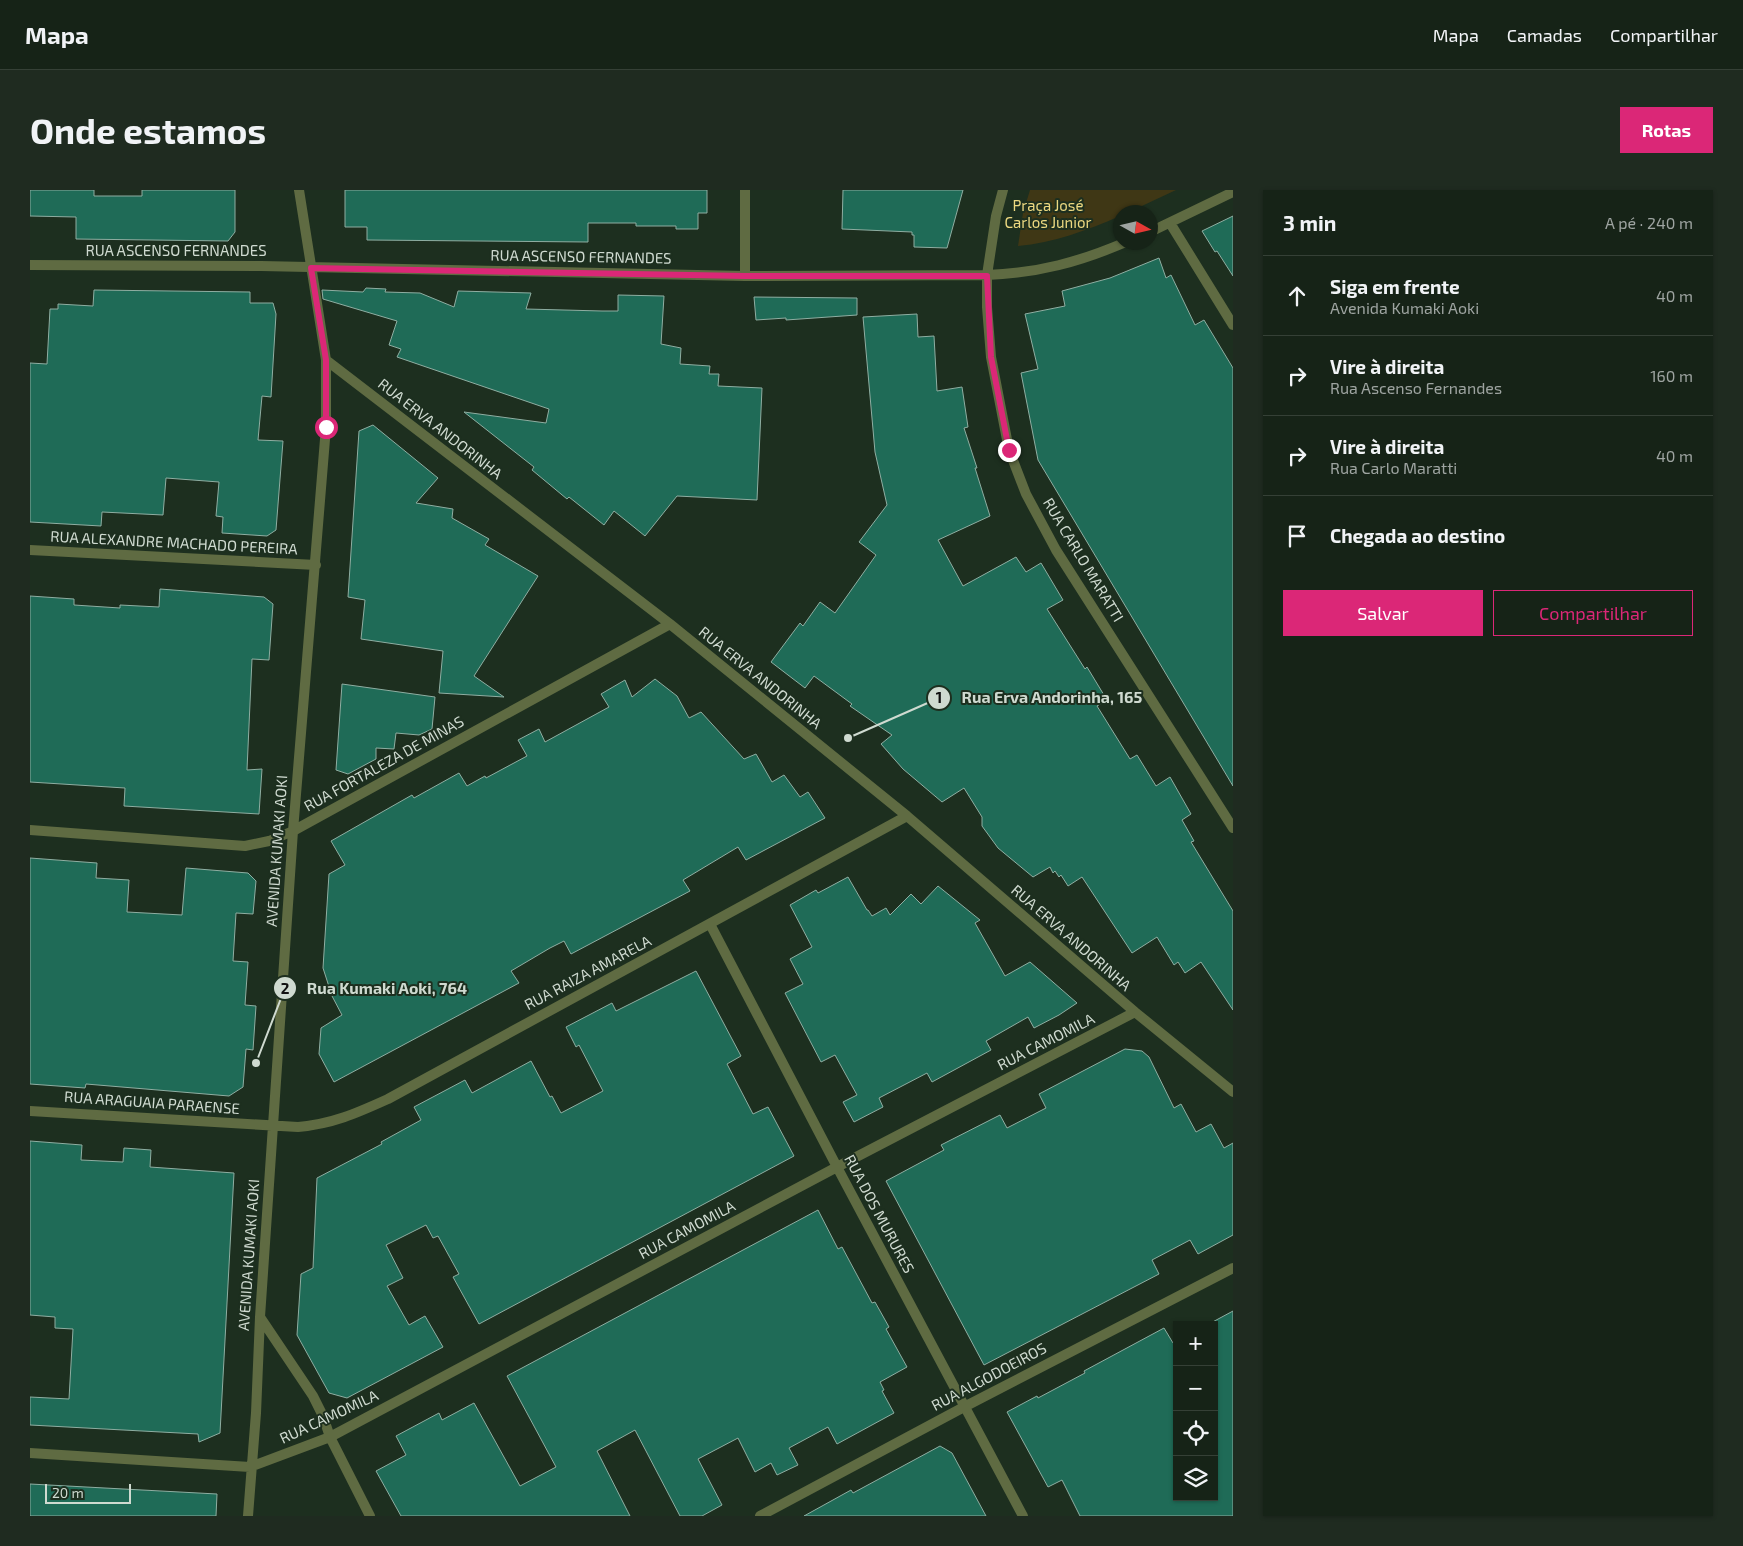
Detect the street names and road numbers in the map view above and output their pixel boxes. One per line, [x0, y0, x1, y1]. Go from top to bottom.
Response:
street label: RUA ASCENSO FERNANDES [85, 241, 267, 259]
street label: RUA ASCENSO FERNANDES [490, 245, 672, 267]
street label: RUA ERVA ANDORINHA [375, 374, 507, 483]
street label: RUA CARLO MARATTI [1040, 494, 1128, 625]
street label: RUA ALEXANDRE MACHADO PEREIRA [50, 527, 299, 558]
street label: RUA ERVA ANDORINHA [696, 622, 826, 733]
street label: RUA FORTALEZA DE MINAS [301, 712, 467, 815]
street label: AVENIDA KUMAKI AOKI [262, 774, 290, 928]
street label: RUA ERVA ANDORINHA [1008, 880, 1136, 995]
street label: RUA RAIZA AMARELA [521, 931, 655, 1013]
street label: RUA CAMOMILA [994, 1009, 1098, 1073]
street label: RUA ARAGUAIA PARAENSE [64, 1087, 240, 1117]
street label: RUA DOS MURURES [841, 1151, 919, 1276]
street label: AVENIDA KUMAKI AOKI [234, 1178, 262, 1332]
street label: RUA CAMOMILA [635, 1196, 738, 1262]
street label: RUA ALGODOEIROS [928, 1338, 1049, 1414]
street label: RUA CAMOMILA [276, 1385, 381, 1447]

